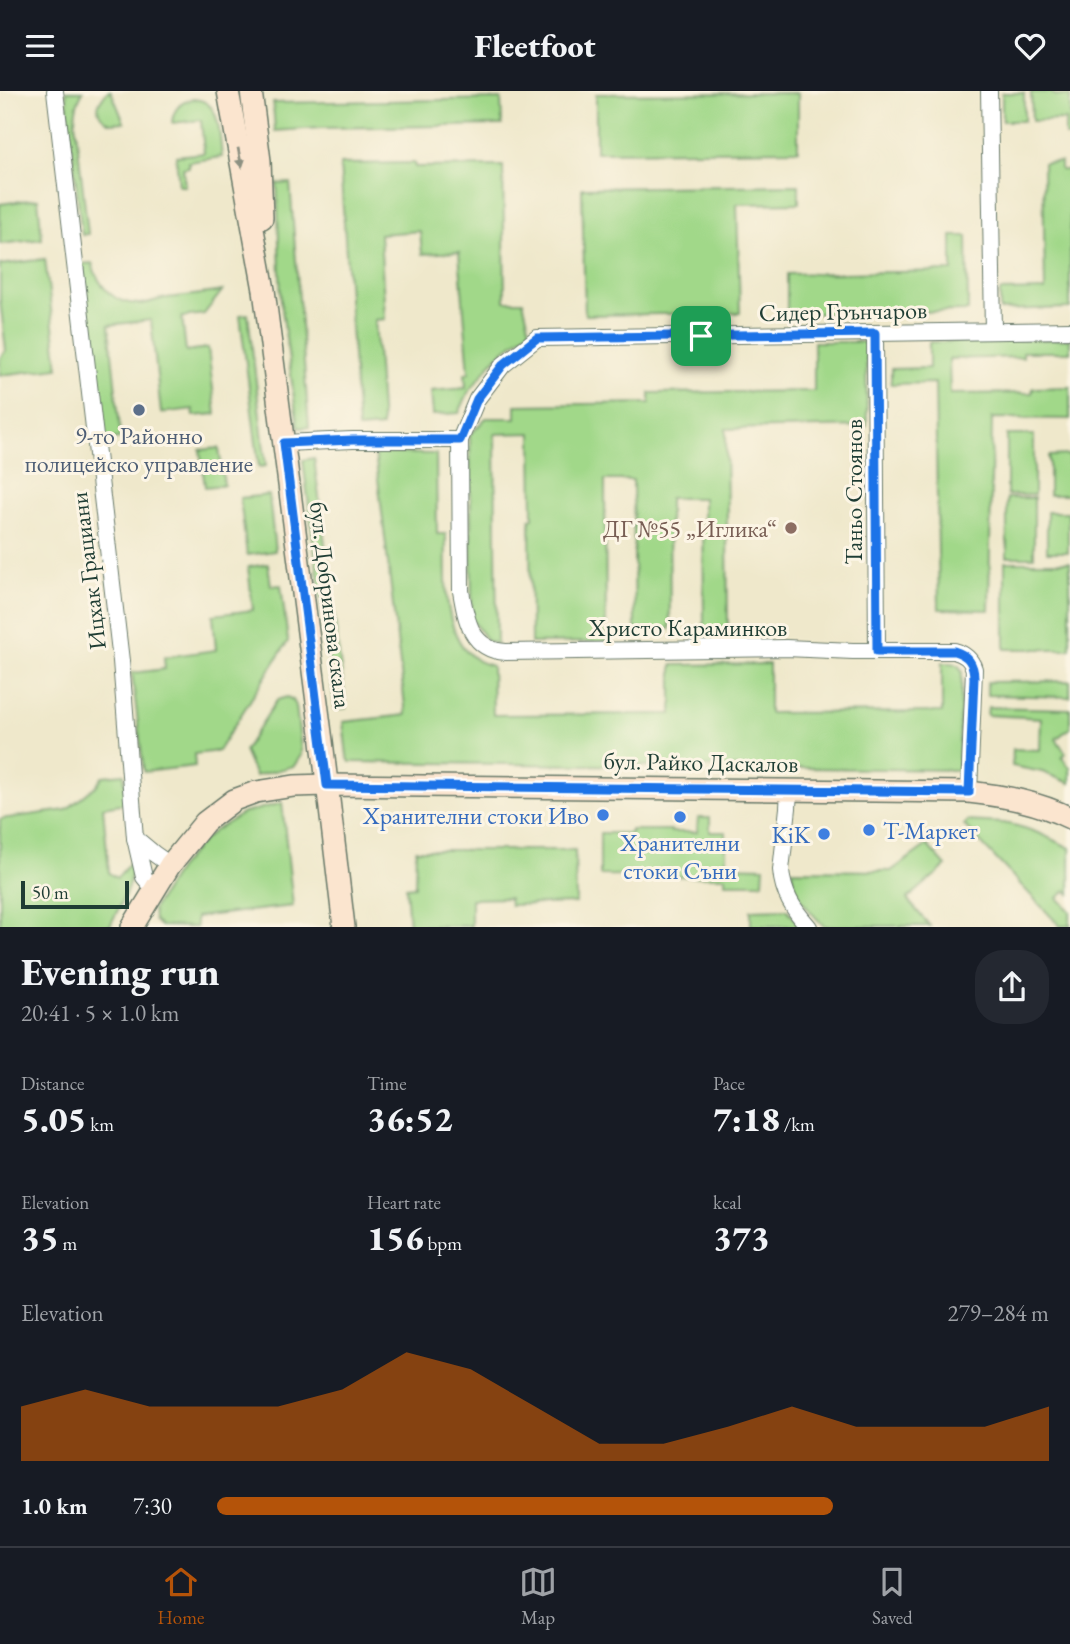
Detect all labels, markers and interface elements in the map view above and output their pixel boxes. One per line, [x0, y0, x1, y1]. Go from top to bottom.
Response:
text: Fleetfoot [474, 25, 596, 67]
icon: menu [21, 27, 59, 65]
icon: heart [1011, 27, 1049, 65]
one-way arrow [235, 147, 246, 169]
street label: Сидер Грънчаров [759, 294, 927, 328]
pin [671, 306, 731, 366]
icon: arrive [682, 317, 720, 355]
marker: 9-то Районно полицейско управление [131, 402, 147, 418]
street label: Таньо Стоянов [838, 419, 869, 565]
place label: 9-то Районно полицейско управление [25, 420, 253, 479]
street label: Ицхак Грациани [63, 490, 113, 652]
street label: бул. Добринова скала [303, 500, 359, 711]
place label: ДГ №55 „Иглика“ [603, 513, 777, 544]
marker: ДГ №55 „Иглика“ [783, 520, 799, 536]
street label: Христо Караминков [588, 612, 787, 643]
street label: бул. Райко Даскалов [603, 745, 799, 779]
place label: Хранителни стоки Иво [362, 800, 589, 831]
marker: Хранителни стоки Иво [595, 807, 611, 823]
marker: Хранителни стоки Съни [672, 809, 688, 825]
place label: Т-Маркет [883, 815, 978, 846]
place label: KiK [771, 819, 811, 850]
marker: Т-Маркет [861, 822, 877, 838]
marker: KiK [816, 826, 832, 842]
place label: Хранителни стоки Съни [619, 827, 740, 886]
scale bar [21, 877, 130, 909]
text: 50 m [32, 880, 69, 905]
text: Evening run [21, 947, 219, 996]
button: share [975, 950, 1049, 1024]
text: 20:41 · 5 × 1.0 km [21, 998, 179, 1028]
text: Distance [21, 1071, 84, 1096]
text: Time [367, 1071, 407, 1096]
text: Pace [713, 1071, 745, 1096]
text: 5.05 [21, 1096, 87, 1141]
text: 36:52 [367, 1096, 453, 1141]
text: 7:18 [713, 1096, 780, 1141]
text: km [87, 1112, 114, 1137]
text: /km [780, 1112, 815, 1137]
text: Elevation [21, 1190, 89, 1215]
text: Heart rate [367, 1190, 441, 1215]
text: kcal [713, 1190, 742, 1215]
text: 35 [21, 1215, 59, 1260]
text: 156 [367, 1215, 424, 1260]
text: 373 [713, 1215, 770, 1260]
text: m [59, 1231, 77, 1256]
text: bpm [424, 1231, 462, 1256]
text: Elevation [21, 1298, 104, 1328]
text: 279–284 m [948, 1298, 1049, 1328]
text: 1.0 km [21, 1491, 88, 1521]
text: 7:30 [133, 1491, 172, 1521]
tab: Home [157, 1563, 204, 1630]
tab: Map [519, 1563, 557, 1630]
tab: Saved [872, 1563, 913, 1630]

